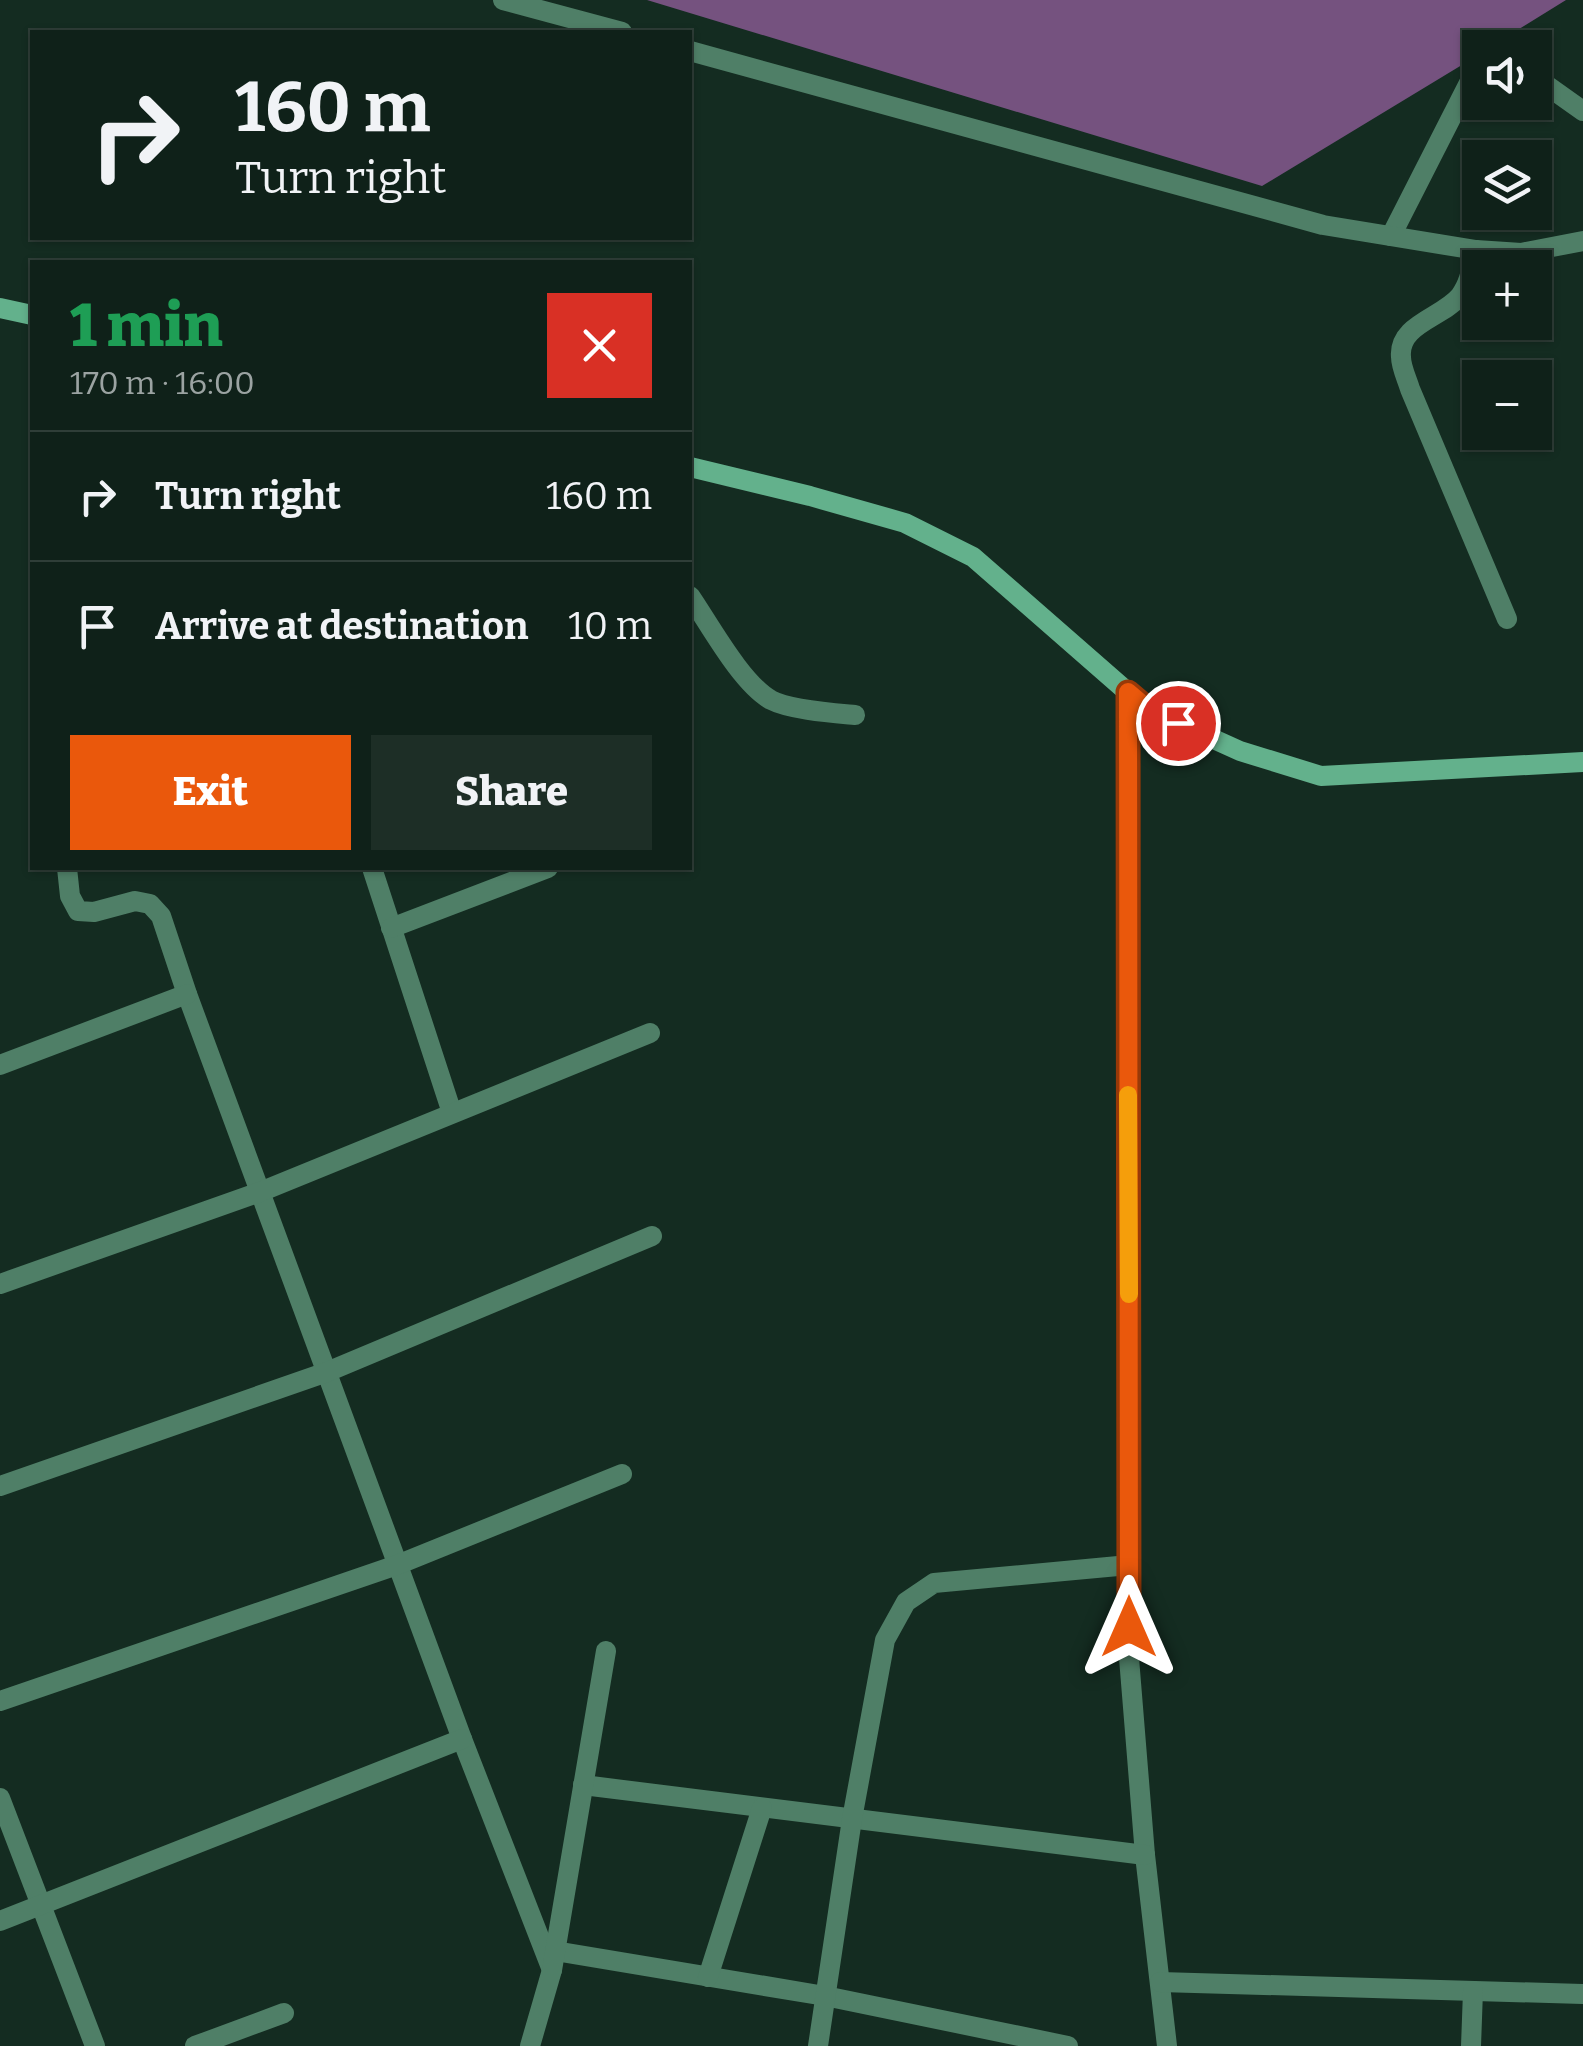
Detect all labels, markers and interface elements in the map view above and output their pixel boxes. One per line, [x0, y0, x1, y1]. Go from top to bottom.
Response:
map controls [1462, 30, 1552, 450]
button: sound [1462, 30, 1552, 120]
text: 160 m [235, 66, 430, 150]
icon: right [70, 70, 200, 200]
button: layers [1462, 140, 1552, 230]
text: Turn right [235, 151, 447, 205]
button: + [1462, 250, 1552, 340]
text: 1 min [70, 290, 223, 362]
button: close [547, 293, 652, 398]
button: − [1462, 360, 1552, 450]
text: 170 m · 16:00 [70, 364, 255, 402]
icon: right [70, 469, 125, 524]
text: Turn right [155, 473, 341, 519]
text: 160 m [546, 473, 652, 519]
icon: arrive [70, 599, 125, 654]
text: Arrive at destination [155, 603, 528, 649]
text: 10 m [568, 603, 652, 649]
pin [1136, 681, 1221, 766]
icon: arrive [1151, 696, 1206, 751]
button: Exit [70, 735, 351, 850]
button: Share [371, 735, 652, 850]
position arrow [1077, 1575, 1181, 1679]

